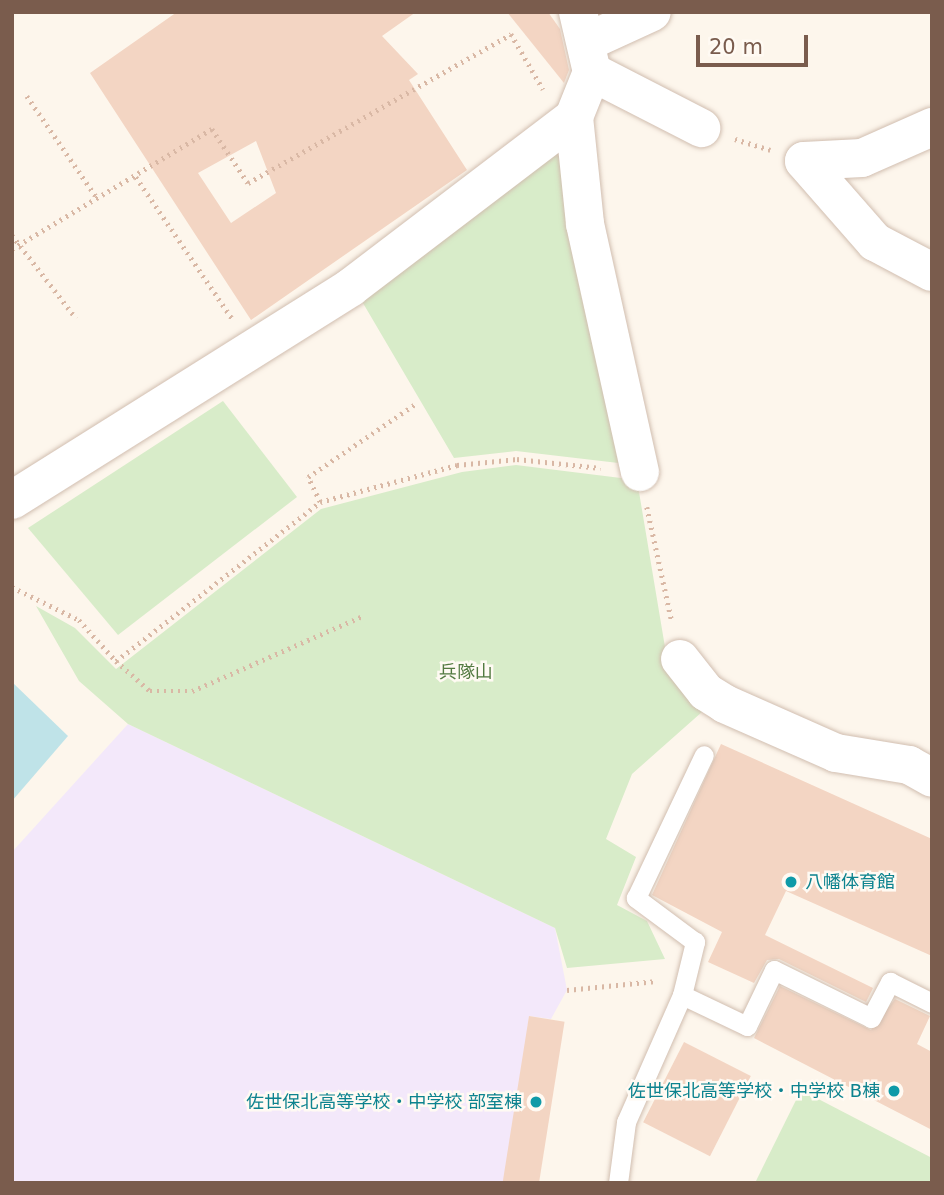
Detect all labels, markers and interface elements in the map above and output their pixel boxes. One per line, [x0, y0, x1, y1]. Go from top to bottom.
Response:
scale bar [699, 21, 811, 65]
text: 20 m [709, 35, 763, 59]
park label: 兵隊山 [439, 661, 493, 683]
place label: 八幡体育館 [805, 871, 895, 893]
marker: 八幡体育館 [783, 874, 799, 890]
place label: 佐世保北高等学校・中学校 B棟 [628, 1080, 880, 1102]
marker: 佐世保北高等学校・中学校 B棟 [886, 1083, 902, 1099]
place label: 佐世保北高等学校・中学校 部室棟 [246, 1091, 522, 1113]
marker: 佐世保北高等学校・中学校 部室棟 [528, 1094, 544, 1110]

